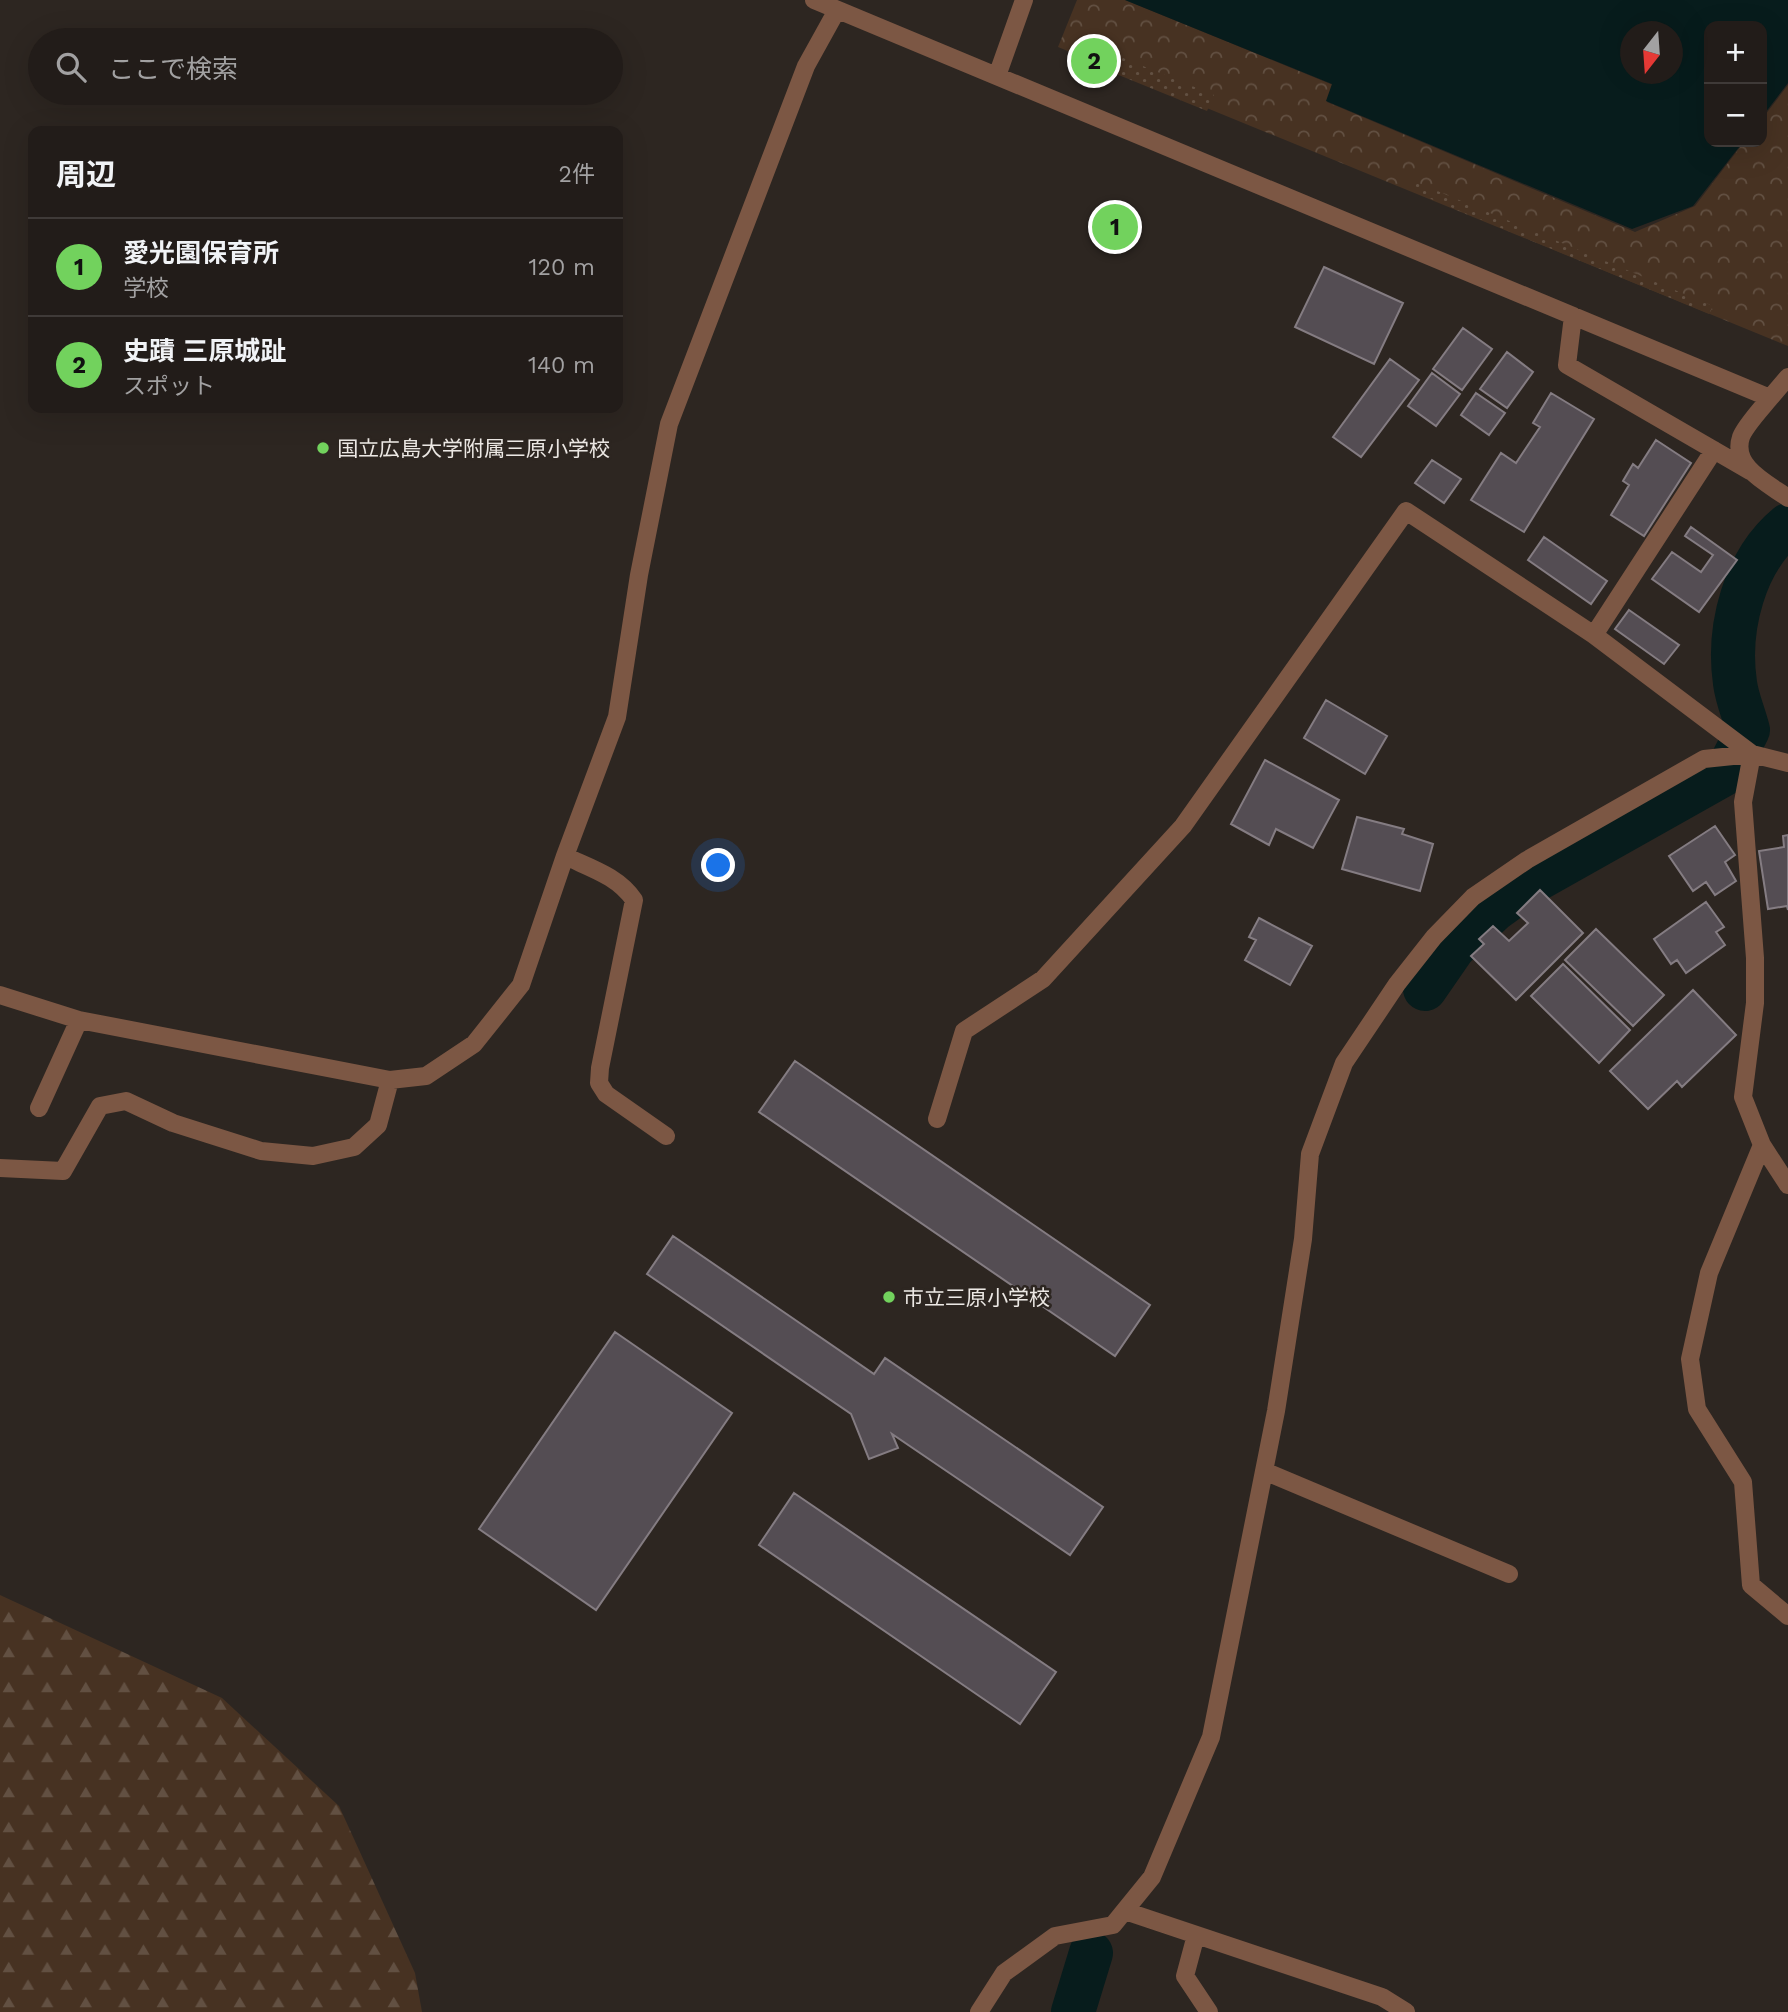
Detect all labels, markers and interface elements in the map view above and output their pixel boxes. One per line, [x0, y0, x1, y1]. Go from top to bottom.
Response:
north arrow [1620, 21, 1683, 84]
map controls [1704, 21, 1767, 147]
button: + [1704, 21, 1767, 84]
search box [28, 28, 623, 105]
pin: 2 [1071, 35, 1117, 87]
icon: search [52, 48, 90, 86]
text: ここで検索 [108, 54, 238, 84]
button: − [1704, 84, 1767, 147]
text: 周辺 [56, 157, 116, 192]
text: 2件 [559, 161, 595, 188]
pin: 1 [1092, 201, 1138, 253]
text: 愛光園保育所 [123, 238, 279, 268]
text: 1 [74, 254, 84, 281]
text: 120 m [529, 254, 595, 281]
text: 学校 [123, 275, 169, 302]
text: 史蹟 三原城趾 [123, 336, 286, 366]
text: 2 [72, 352, 86, 379]
text: 140 m [528, 352, 595, 379]
text: スポット [123, 373, 215, 400]
place label: 国立広島大学附属三原小学校 [337, 436, 610, 461]
marker: 国立広島大学附属三原小学校 [315, 440, 331, 456]
your location [701, 848, 735, 882]
place label: 市立三原小学校 [903, 1285, 1050, 1310]
marker: 市立三原小学校 [881, 1289, 897, 1305]

